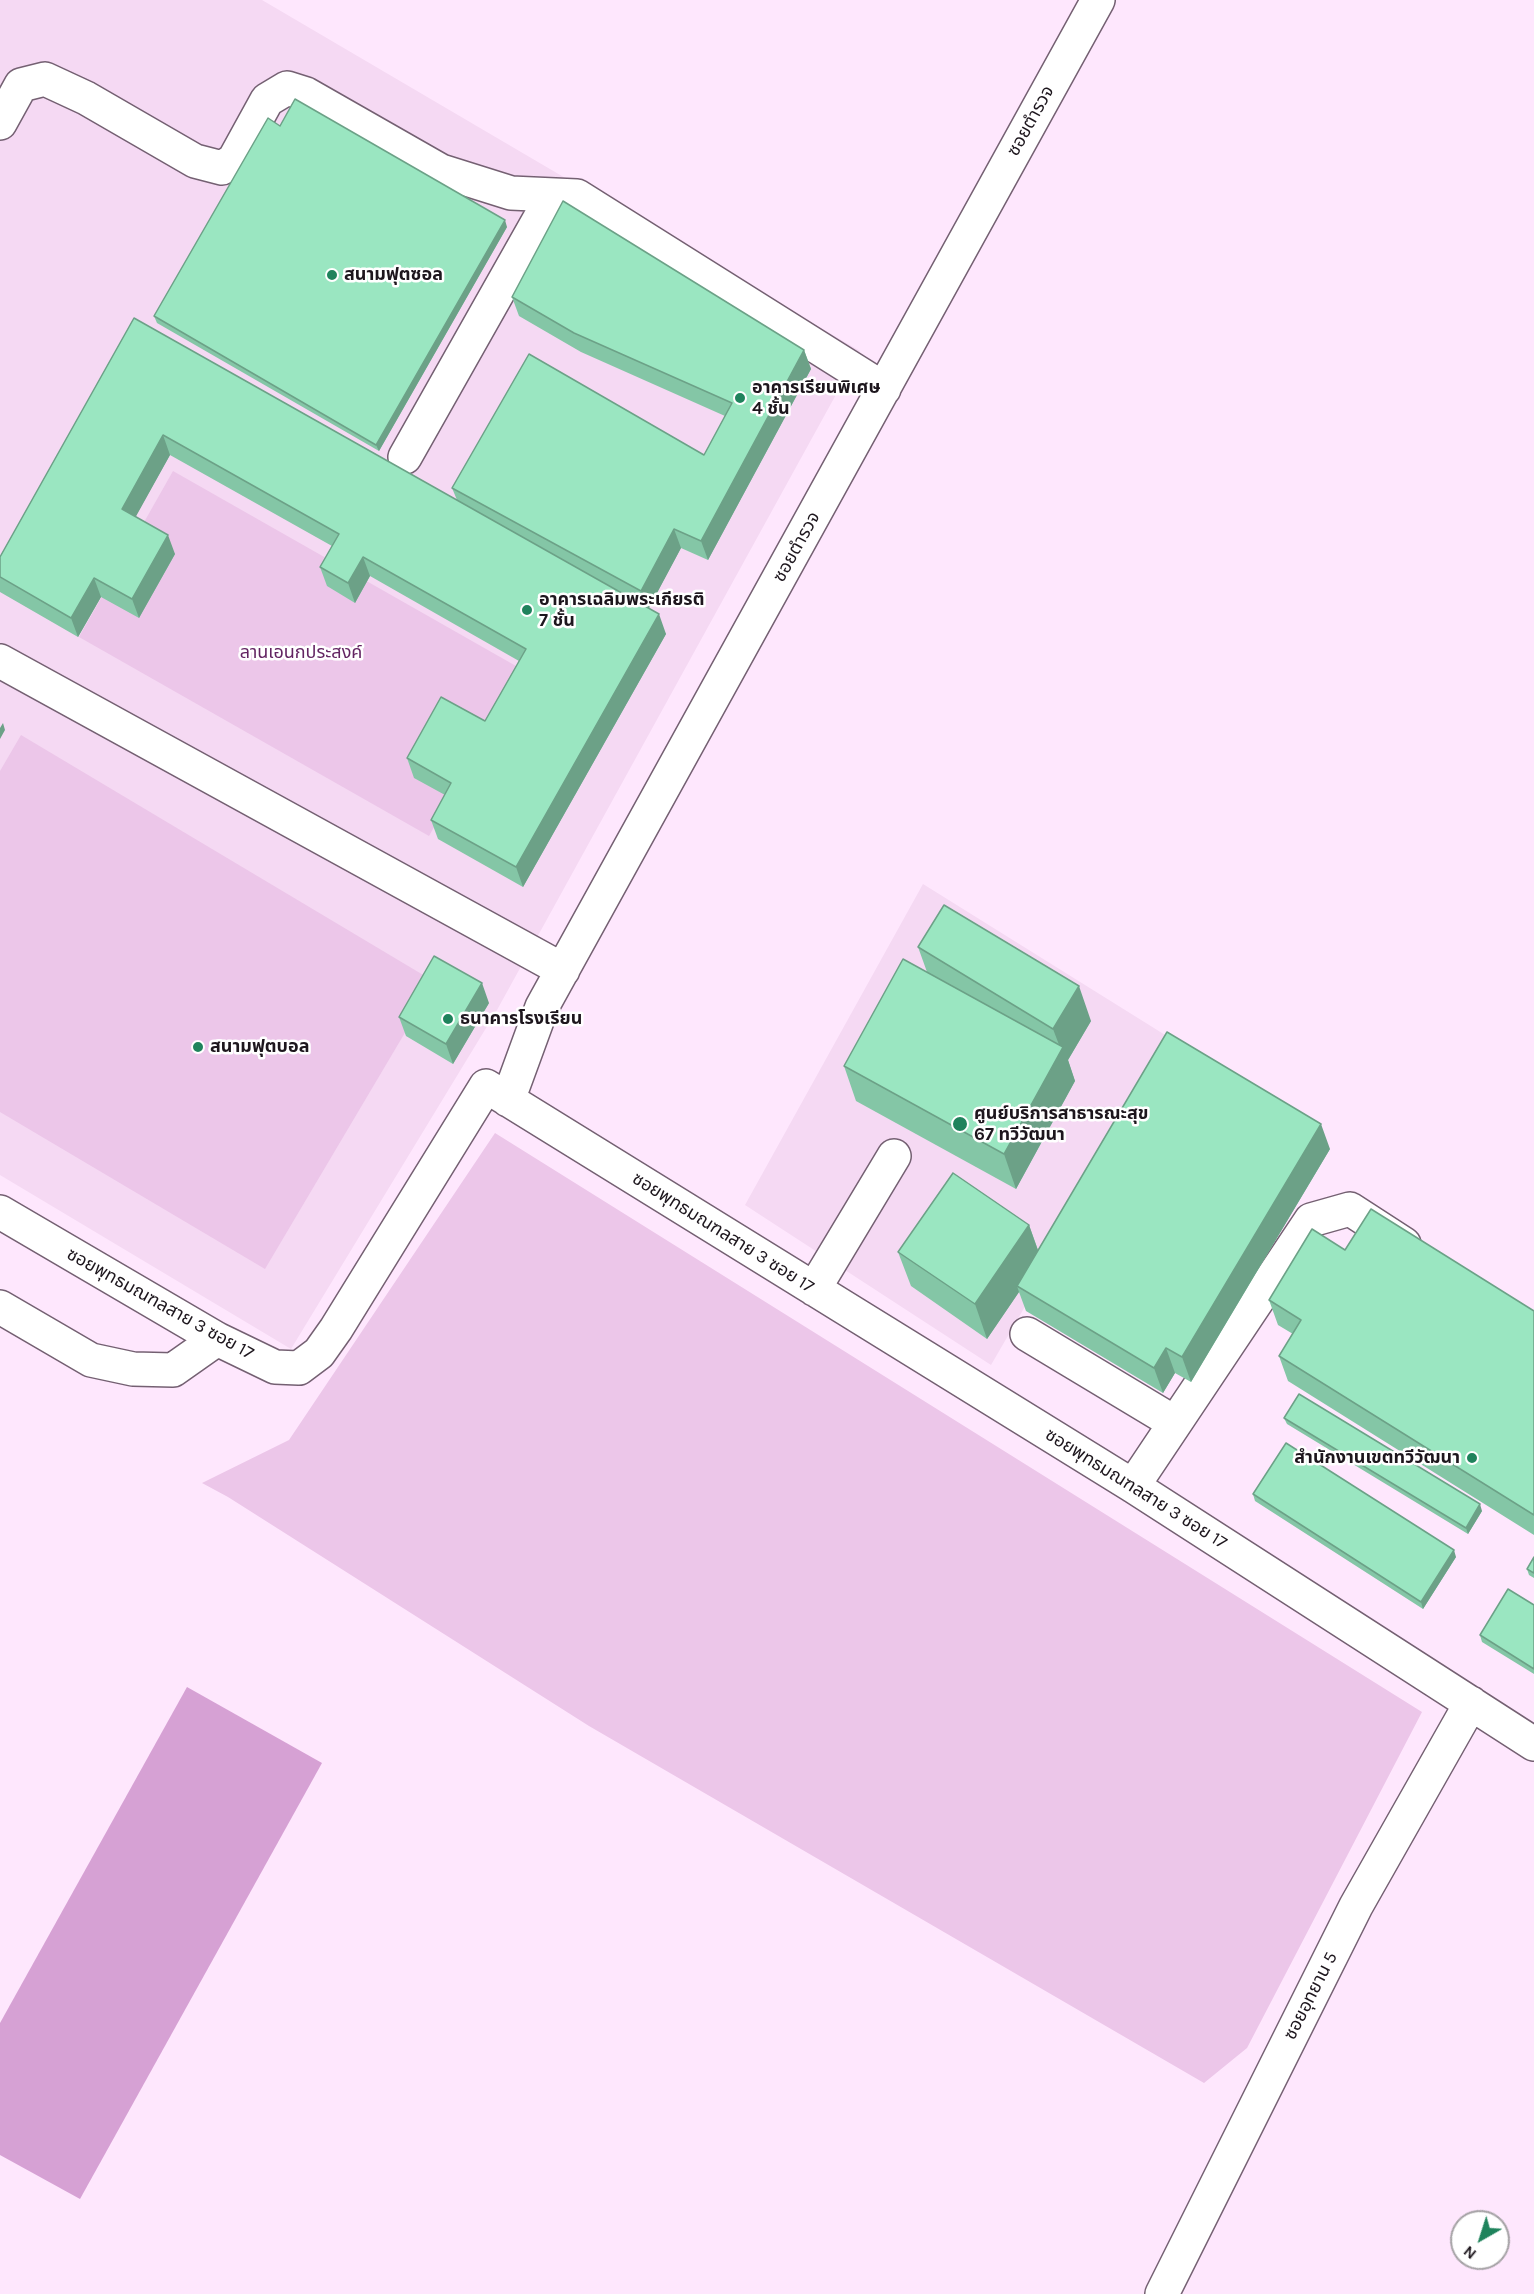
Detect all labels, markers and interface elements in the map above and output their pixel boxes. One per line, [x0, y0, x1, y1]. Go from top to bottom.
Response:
street label: ซอยตำรวจ [1003, 82, 1059, 160]
place label: สนามฟุตซอล [344, 264, 443, 286]
marker: สนามฟุตซอล [325, 268, 339, 282]
place label: อาคารเรียนพิเศษ 4 ชั้น [752, 377, 881, 420]
marker: อาคารเรียนพิเศษ 4 ชั้น [733, 391, 747, 405]
street label: ซอยตำรวจ [769, 508, 825, 586]
place label: อาคารเฉลิมพระเกียรติ 7 ชั้น [539, 589, 704, 632]
marker: อาคารเฉลิมพระเกียรติ 7 ชั้น [520, 603, 534, 617]
park label: ลานเอนกประสงค์ [240, 642, 362, 664]
place label: ธนาคารโรงเรียน [460, 1008, 582, 1030]
marker: ธนาคารโรงเรียน [441, 1012, 455, 1026]
place label: สนามฟุตบอล [210, 1036, 309, 1058]
marker: สนามฟุตบอล [191, 1040, 205, 1054]
place label: ศูนย์บริการสาธารณะสุข 67 ทวีวัฒนา [974, 1103, 1148, 1146]
marker: ศูนย์บริการสาธารณะสุข 67 ทวีวัฒนา [951, 1115, 969, 1133]
street label: ซอยพุทธมณฑลสาย 3 ซอย 17 [628, 1168, 818, 1298]
street label: ซอยพุทธมณฑลสาย 3 ซอย 17 [63, 1244, 257, 1364]
street label: ซอยพุทธมณฑลสาย 3 ซอย 17 [1041, 1424, 1231, 1554]
place label: สำนักงานเขตทวีวัฒนา [1294, 1447, 1460, 1469]
marker: สำนักงานเขตทวีวัฒนา [1465, 1451, 1479, 1465]
street label: ซอยอุทยาน 5 [1280, 1948, 1342, 2044]
north arrow [1450, 2210, 1510, 2270]
text: N [1459, 2242, 1480, 2264]

